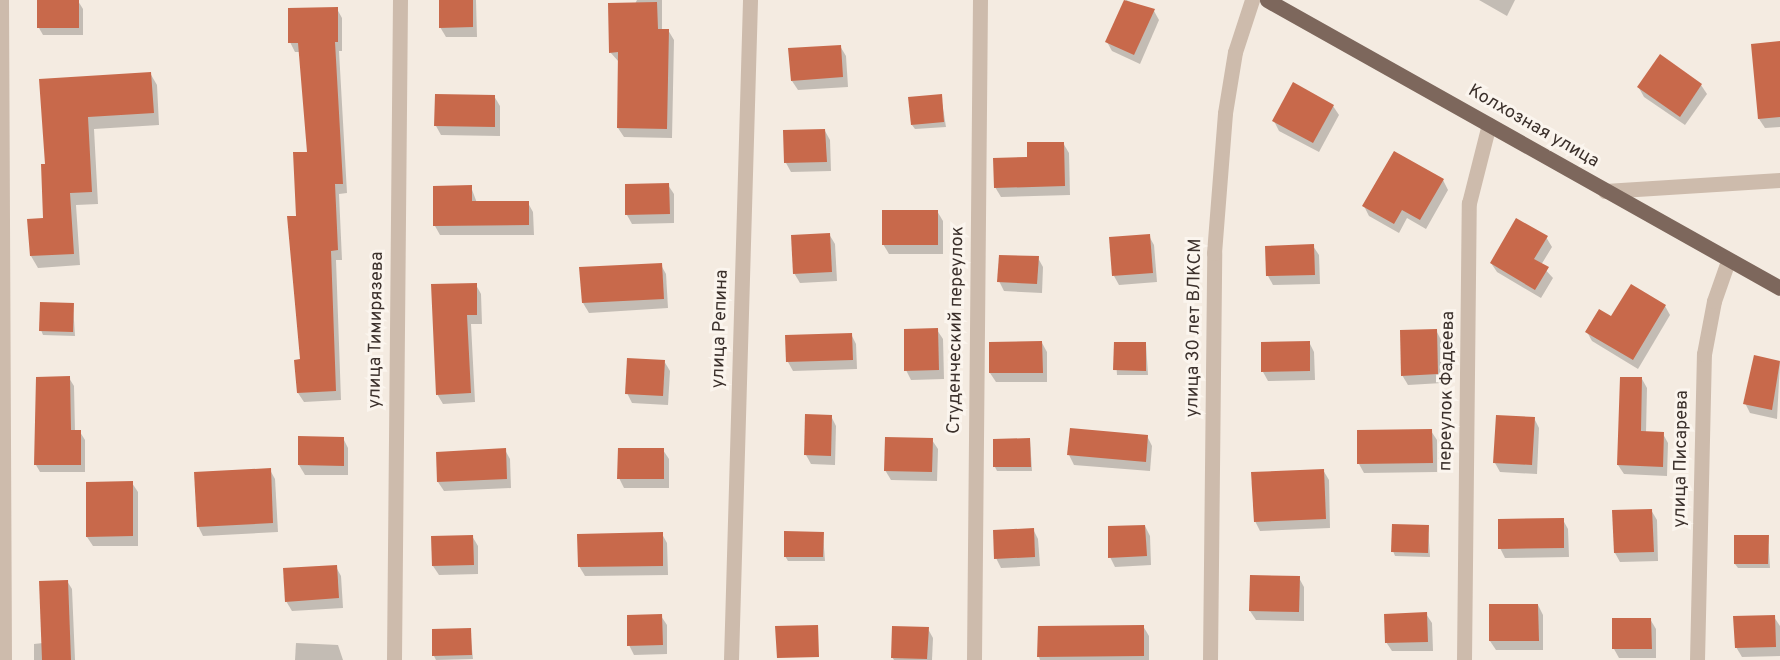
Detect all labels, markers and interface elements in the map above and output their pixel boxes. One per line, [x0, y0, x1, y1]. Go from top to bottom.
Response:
street label: Колхозная улица [1464, 81, 1602, 173]
street label: Студенческий переулок [944, 226, 970, 434]
street label: улица 30 лет ВЛКСМ [1183, 238, 1207, 418]
street label: улица Тимирязева [365, 251, 389, 409]
street label: улица Репина [708, 269, 734, 389]
street label: переулок Фадеева [1436, 311, 1460, 471]
street label: улица Писарева [1670, 390, 1694, 528]

